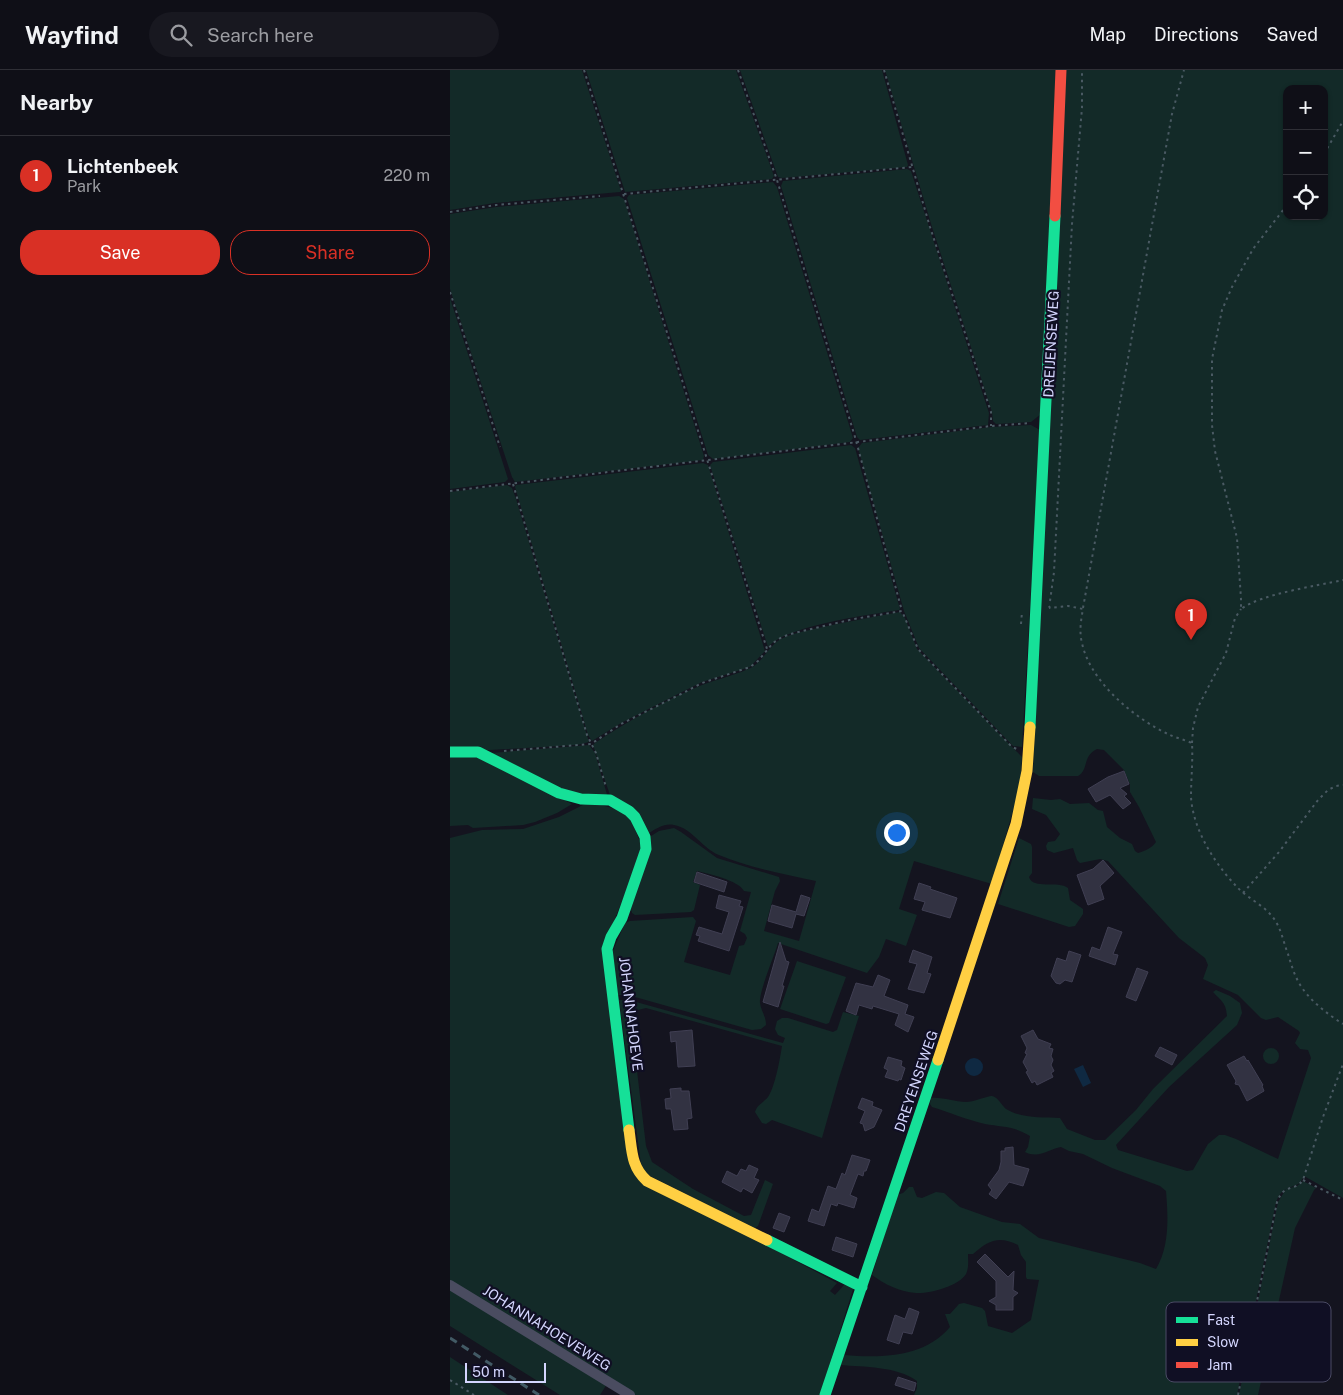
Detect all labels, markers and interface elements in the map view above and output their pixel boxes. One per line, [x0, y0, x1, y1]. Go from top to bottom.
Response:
search box [149, 12, 499, 57]
text: Wayfind [25, 21, 119, 49]
icon: search [167, 21, 195, 49]
text: Search here [207, 24, 314, 46]
text: Map [1089, 24, 1126, 45]
text: Directions [1154, 24, 1239, 45]
text: Saved [1267, 24, 1318, 45]
map controls [1283, 85, 1328, 220]
button: + [1283, 85, 1328, 130]
text: Nearby [20, 90, 93, 115]
button: − [1283, 130, 1328, 175]
text: Lichtenbeek [67, 155, 179, 177]
text: 1 [33, 166, 39, 185]
text: 220 m [383, 166, 430, 185]
button: locate [1283, 175, 1328, 220]
text: Park [67, 177, 101, 196]
button: Save [20, 230, 220, 275]
button: Share [230, 230, 430, 275]
street label: DREIJENSEWEG [1040, 290, 1062, 398]
pin: 1 [1175, 599, 1207, 640]
your location [884, 820, 910, 846]
street label: JOHANNAHOEVE [616, 956, 646, 1072]
street label: DREYENSEWEG [891, 1028, 941, 1134]
street label: JOHANNAHOEVEWEG [480, 1282, 614, 1374]
legend [1166, 1302, 1331, 1382]
text: Fast [1207, 1312, 1235, 1328]
text: Slow [1207, 1334, 1239, 1350]
text: Jam [1207, 1357, 1232, 1373]
scale bar [465, 1360, 546, 1383]
text: 50 m [472, 1364, 505, 1380]

